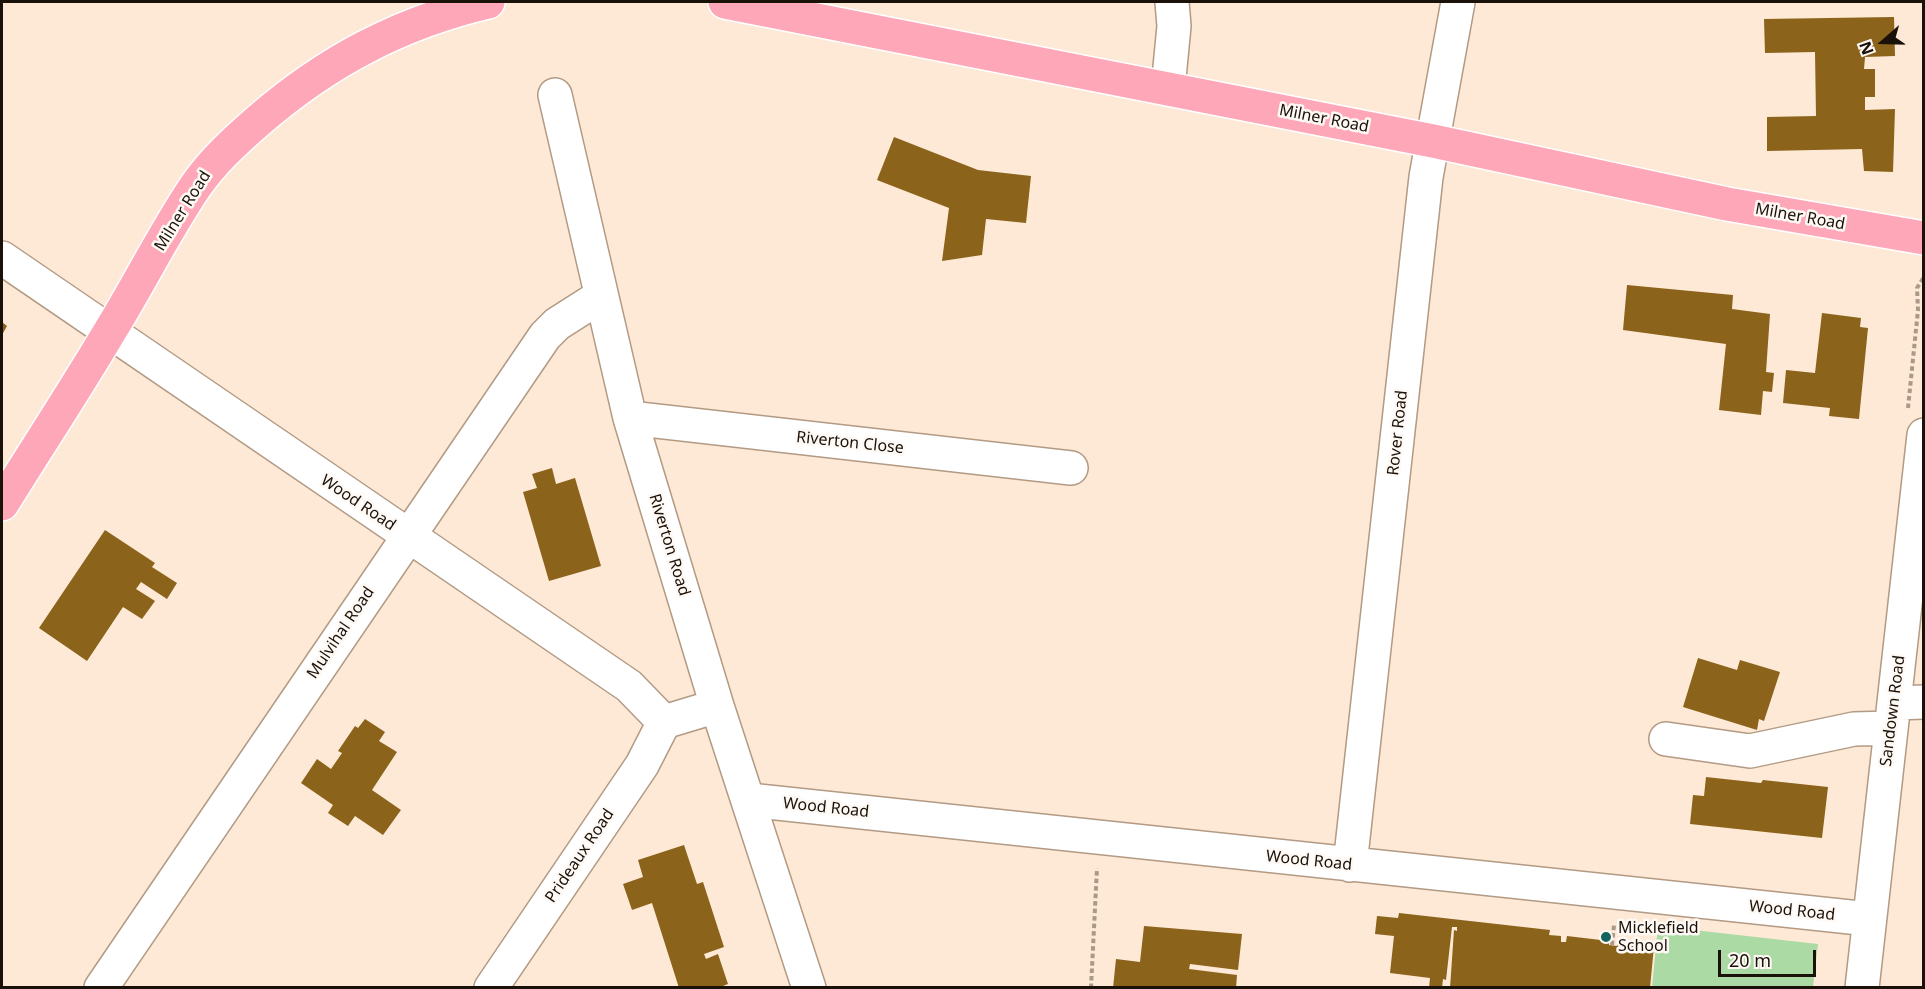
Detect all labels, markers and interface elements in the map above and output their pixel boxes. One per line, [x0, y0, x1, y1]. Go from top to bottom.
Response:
north arrow [1853, 12, 1913, 72]
text: N [1854, 38, 1879, 58]
street label: Milner Road [1278, 101, 1370, 137]
street label: Milner Road [151, 167, 215, 255]
street label: Milner Road [1754, 200, 1846, 234]
street label: Rover Road [1384, 389, 1412, 477]
street label: Riverton Close [795, 428, 905, 458]
street label: Wood Road [317, 471, 399, 535]
street label: Riverton Road [644, 492, 694, 598]
street label: Mulvihal Road [303, 584, 379, 682]
street label: Sandown Road [1877, 654, 1909, 768]
street label: Wood Road [782, 794, 870, 822]
street label: Prideaux Road [542, 805, 618, 907]
street label: Wood Road [1265, 847, 1353, 875]
street label: Wood Road [1748, 897, 1836, 925]
place label: Micklefield School [1618, 918, 1699, 956]
marker: Micklefield School [1599, 930, 1613, 944]
scale bar [1721, 938, 1818, 976]
text: 20 m [1729, 948, 1771, 972]

